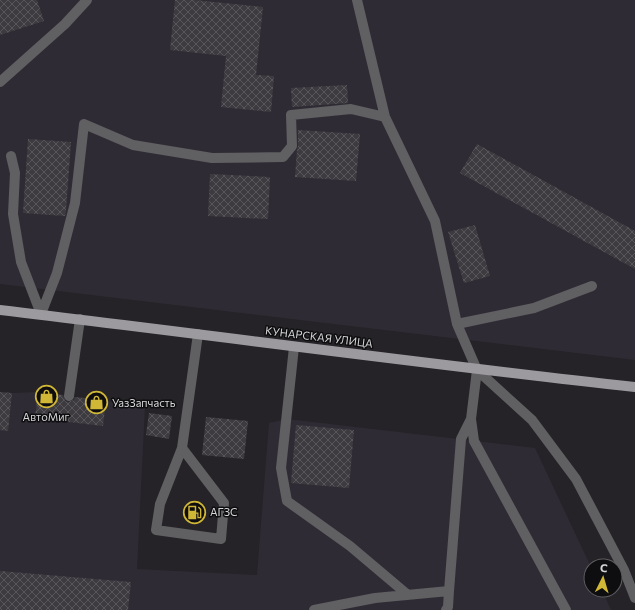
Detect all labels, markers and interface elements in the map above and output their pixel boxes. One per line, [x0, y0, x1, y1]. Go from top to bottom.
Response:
street label: КУНАРСКАЯ УЛИЦА [264, 323, 374, 350]
shop icon: АвтоМиг [33, 384, 59, 410]
shop icon: УазЗапчасть [84, 390, 110, 416]
place label: УазЗапчасть [112, 396, 176, 409]
place label: АвтоМиг [23, 410, 70, 423]
fuel station icon: АГЗС [181, 499, 207, 525]
place label: АГЗС [210, 505, 238, 518]
north arrow [583, 558, 623, 598]
text: С [600, 561, 609, 574]

